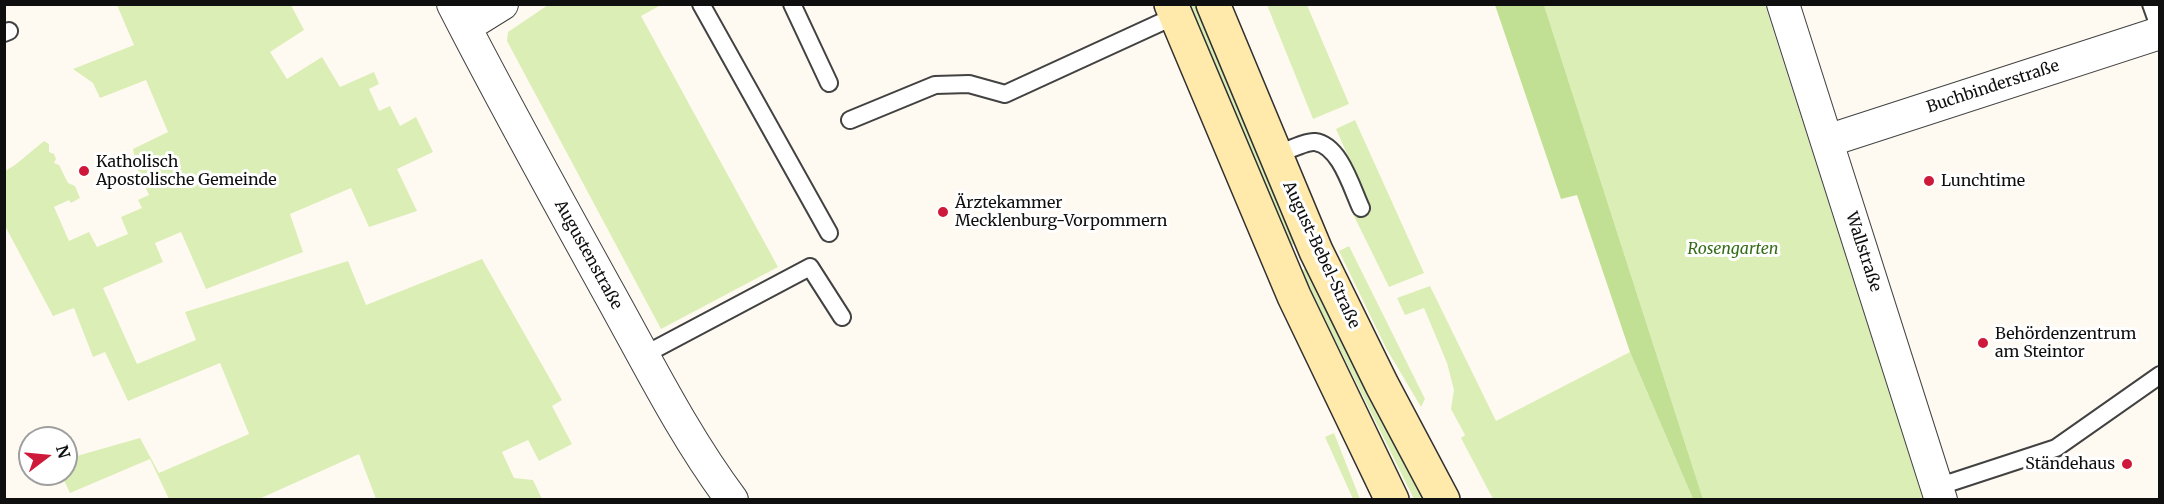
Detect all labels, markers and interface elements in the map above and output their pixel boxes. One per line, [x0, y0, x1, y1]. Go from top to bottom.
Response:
street label: Buchbinderstraße [1924, 57, 2062, 117]
place label: Katholisch Apostolische Gemeinde [96, 152, 277, 190]
marker: Katholisch Apostolische Gemeinde [77, 164, 91, 178]
place label: Lunchtime [1941, 171, 2025, 191]
marker: Lunchtime [1922, 174, 1936, 188]
street label: August-Bebel-Straße [1278, 178, 1364, 332]
place label: Ärztekammer Mecklenburg-Vorpommern [955, 193, 1167, 231]
street label: Augustenstraße [550, 197, 626, 313]
marker: Ärztekammer Mecklenburg-Vorpommern [936, 205, 950, 219]
street label: Wallstraße [1841, 210, 1885, 294]
park label: Rosengarten [1687, 239, 1779, 259]
place label: Behördenzentrum am Steintor [1995, 324, 2136, 362]
marker: Behördenzentrum am Steintor [1976, 336, 1990, 350]
north arrow [18, 426, 78, 486]
text: N [52, 443, 75, 460]
place label: Ständehaus [2025, 454, 2115, 474]
marker: Ständehaus [2120, 457, 2134, 471]

